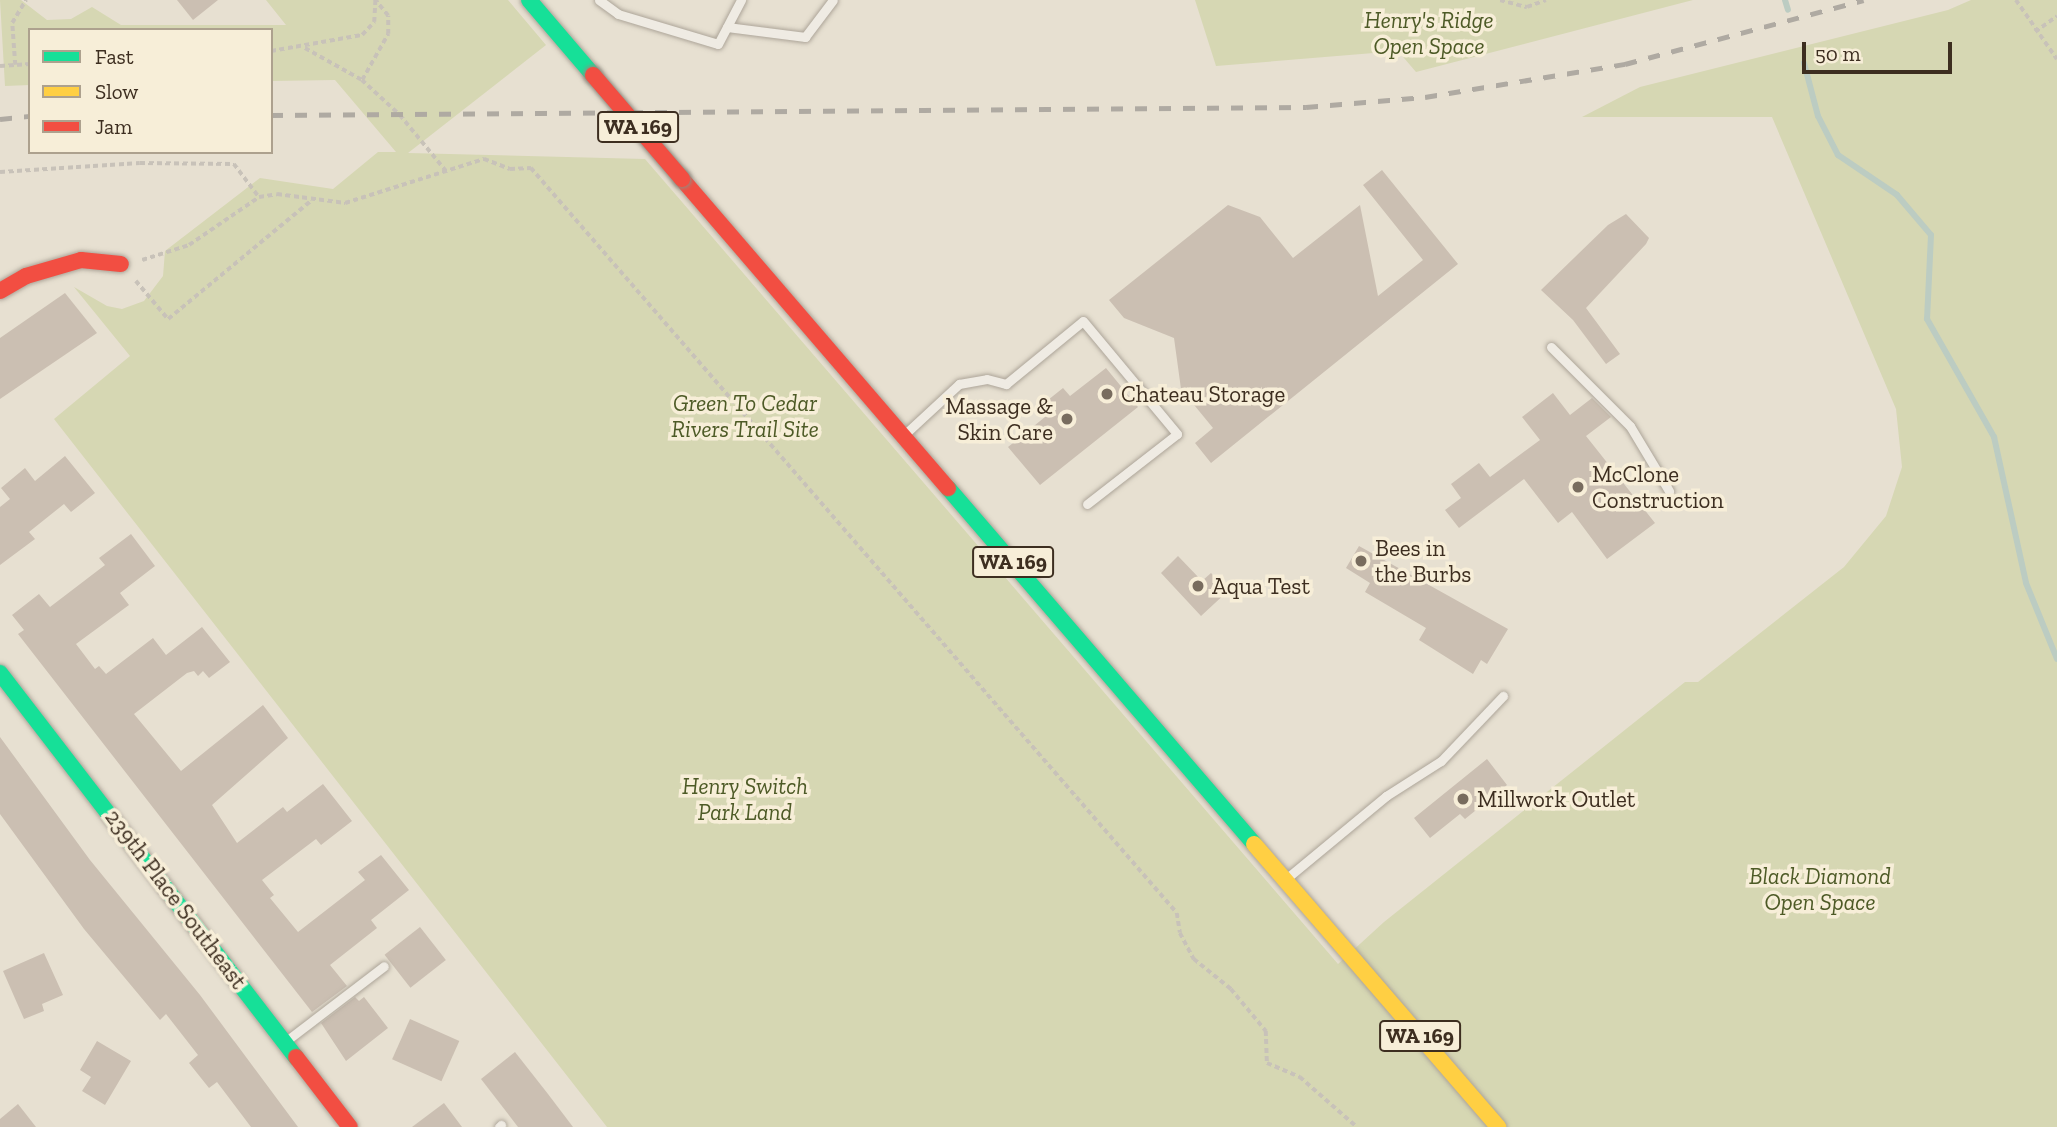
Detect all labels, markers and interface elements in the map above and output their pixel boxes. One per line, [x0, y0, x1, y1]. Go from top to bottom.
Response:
park label: Henry's Ridge Open Space [1364, 6, 1494, 60]
legend [28, 28, 273, 154]
scale bar [1805, 28, 1955, 72]
text: 50 m [1815, 41, 1861, 66]
text: Fast [95, 44, 134, 69]
text: Slow [95, 79, 138, 104]
road number: WA 169 [596, 110, 680, 144]
text: Jam [95, 114, 132, 139]
place label: Chateau Storage [1121, 380, 1285, 408]
marker: Chateau Storage [1099, 386, 1115, 402]
park label: Green To Cedar Rivers Trail Site [671, 389, 819, 443]
place label: Massage & Skin Care [945, 392, 1053, 446]
marker: Massage & Skin Care [1059, 411, 1075, 427]
place label: McClone Construction [1592, 460, 1724, 514]
marker: McClone Construction [1570, 479, 1586, 495]
place label: Bees in the Burbs [1375, 534, 1471, 588]
road number: WA 169 [971, 544, 1055, 580]
marker: Bees in the Burbs [1353, 553, 1369, 569]
place label: Aqua Test [1212, 572, 1310, 600]
marker: Aqua Test [1190, 578, 1206, 594]
park label: Henry Switch Park Land [682, 772, 808, 826]
place label: Millwork Outlet [1477, 785, 1635, 813]
marker: Millwork Outlet [1455, 791, 1471, 807]
street label: 239th Place Southeast [99, 804, 253, 994]
park label: Black Diamond Open Space [1749, 862, 1891, 916]
road number: WA 169 [1378, 1018, 1462, 1054]

